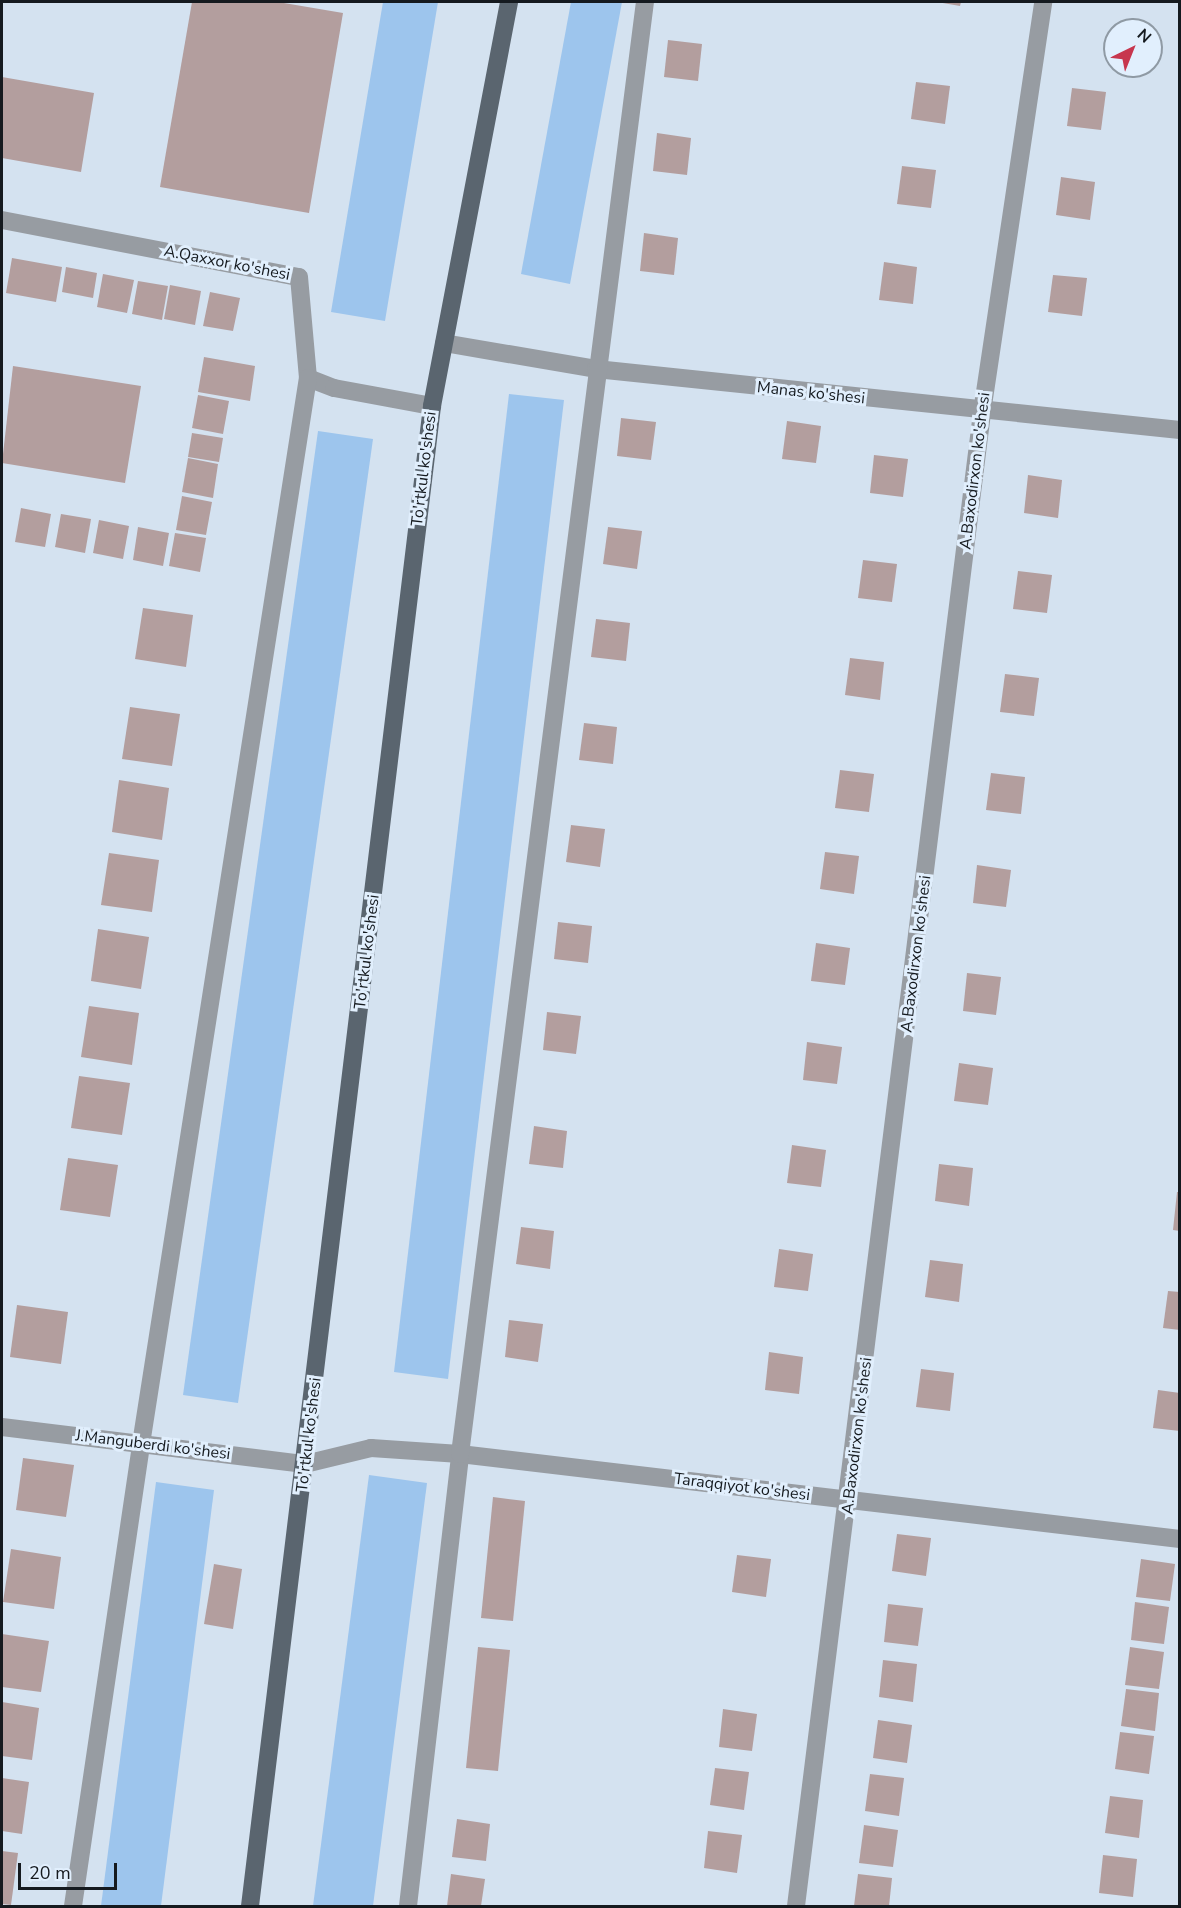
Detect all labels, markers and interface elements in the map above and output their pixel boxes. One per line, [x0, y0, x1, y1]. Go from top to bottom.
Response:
north arrow [1103, 18, 1163, 78]
text: N [1132, 24, 1156, 48]
street label: A.Qaxxor ko'shesi [162, 241, 292, 285]
street label: Manas ko'shesi [756, 378, 866, 408]
street label: A.Baxodirxon ko'shesi [956, 391, 994, 551]
street label: To'rtkul ko'shesi [407, 411, 441, 527]
street label: A.Baxodirxon ko'shesi [897, 874, 935, 1034]
street label: To'rtkul ko'shesi [350, 894, 384, 1010]
street label: A.Baxodirxon ko'shesi [838, 1356, 876, 1516]
street label: To'rtkul ko'shesi [292, 1377, 326, 1493]
street label: J.Manguberdi ko'shesi [75, 1426, 231, 1464]
street label: Taraqqiyot ko'shesi [673, 1469, 811, 1505]
scale bar [21, 1851, 120, 1889]
text: 20 m [29, 1861, 71, 1885]

